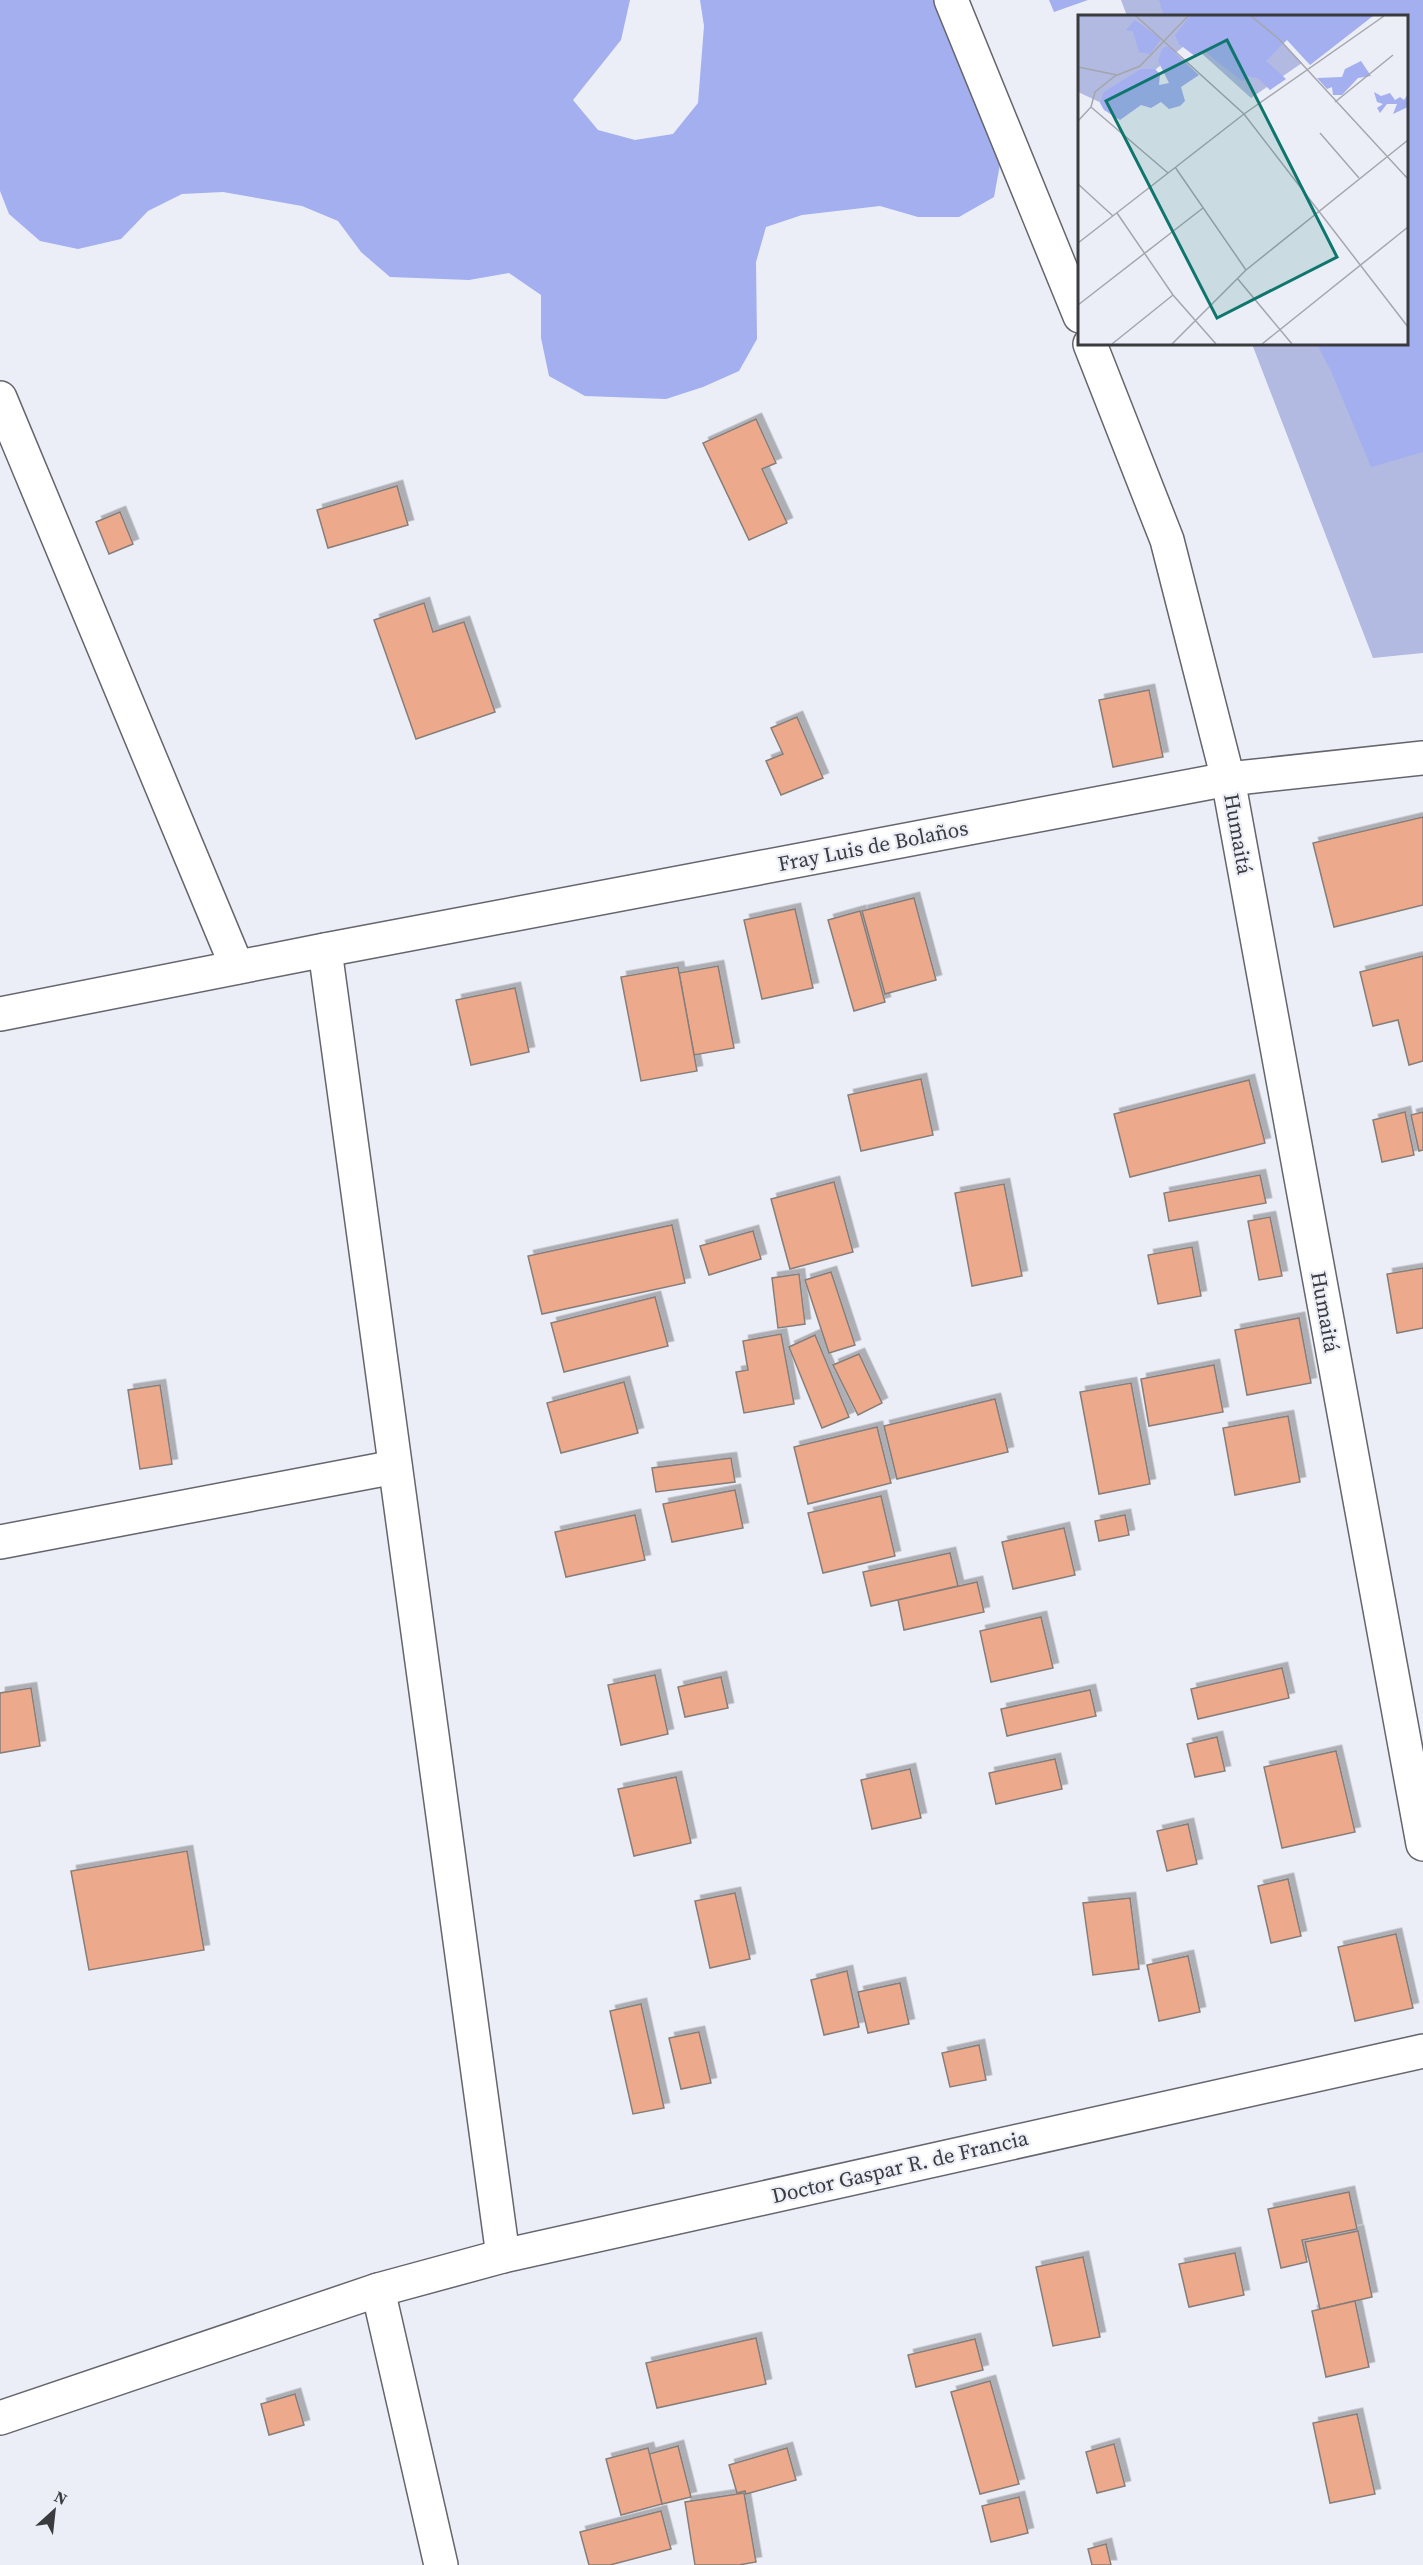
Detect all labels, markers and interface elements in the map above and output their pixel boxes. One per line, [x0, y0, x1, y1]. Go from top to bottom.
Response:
inset map [1078, 15, 1408, 345]
street label: Humaitá [1217, 791, 1260, 877]
street label: Fray Luis de Bolaños [775, 813, 970, 878]
street label: Humaitá [1304, 1269, 1347, 1355]
street label: Doctor Gaspar R. de Francia [769, 2123, 1031, 2210]
north arrow [24, 2481, 84, 2541]
text: N [51, 2485, 71, 2510]

